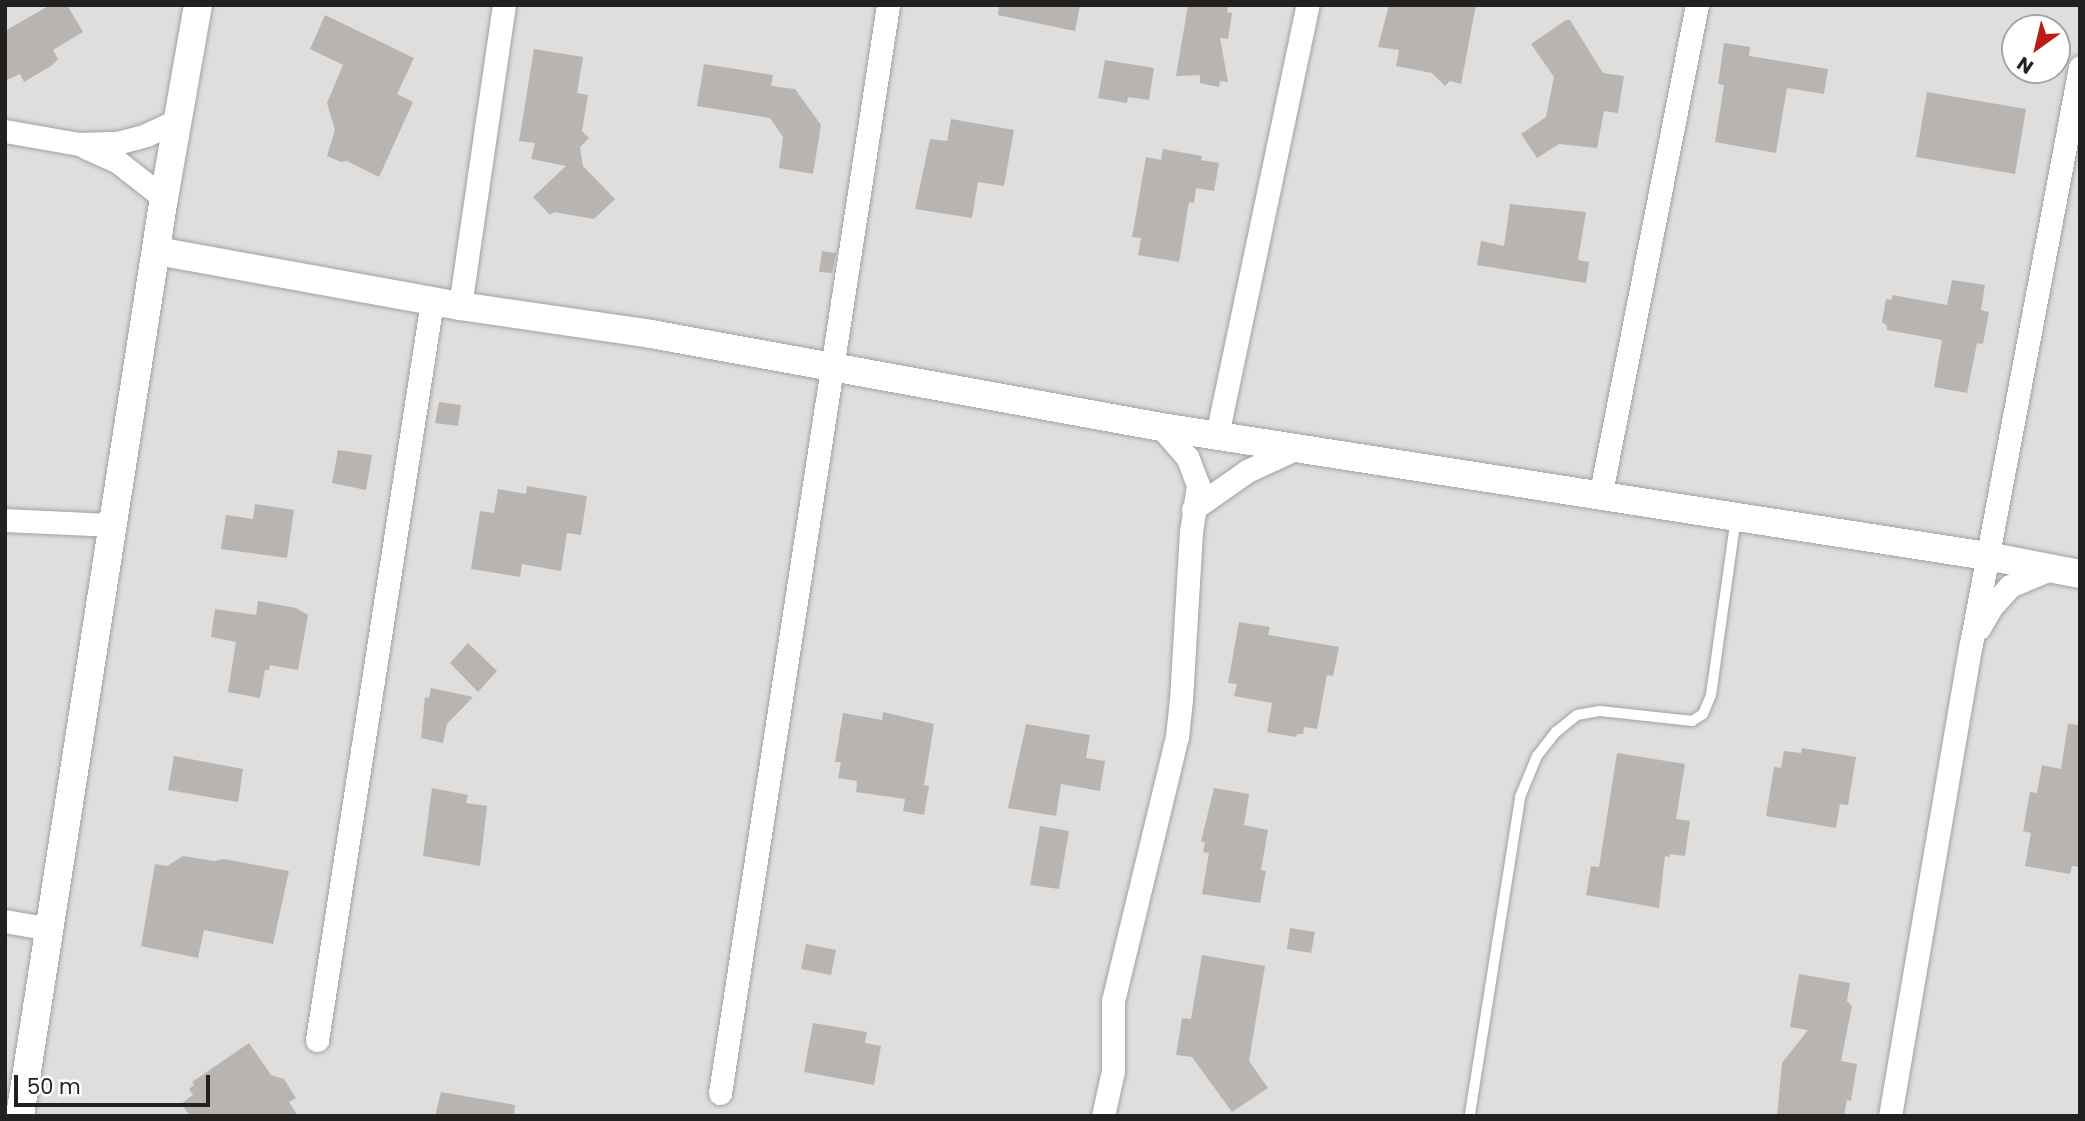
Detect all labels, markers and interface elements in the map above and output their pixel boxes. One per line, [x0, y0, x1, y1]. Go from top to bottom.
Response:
north arrow [2001, 14, 2071, 84]
text: N [2012, 50, 2039, 80]
scale bar [18, 1062, 214, 1106]
text: 50 m [27, 1072, 81, 1101]

